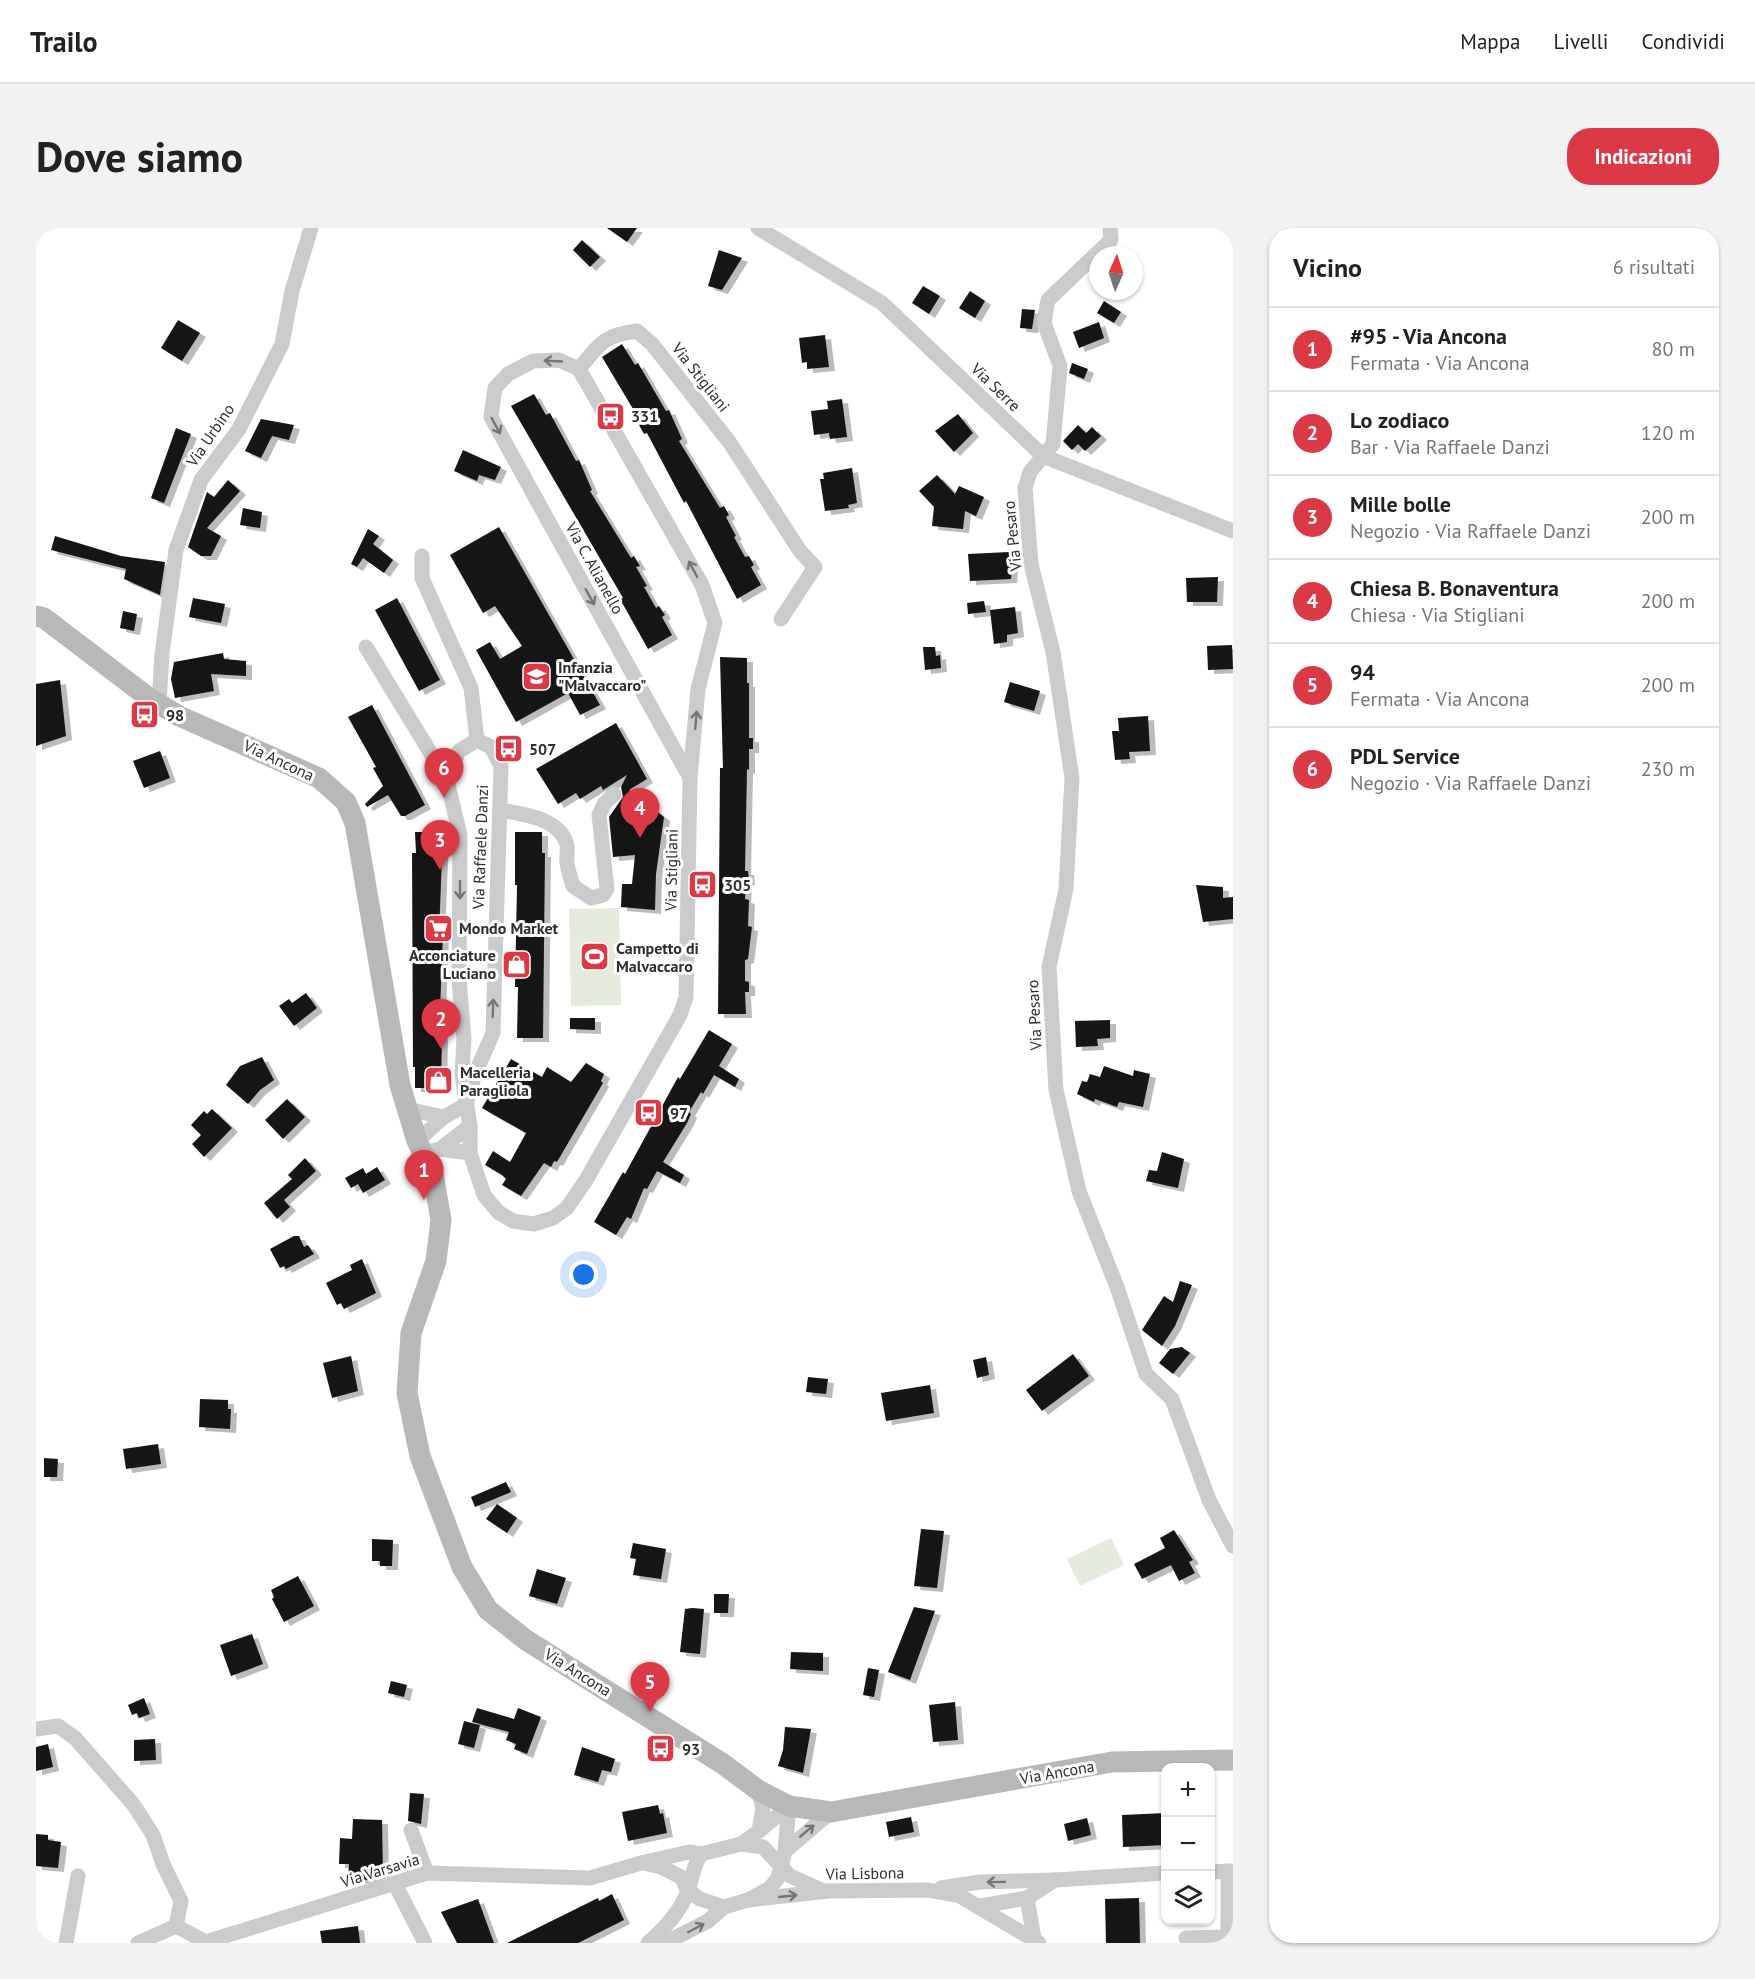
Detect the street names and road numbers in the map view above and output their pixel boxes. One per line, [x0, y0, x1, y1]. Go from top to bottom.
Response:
street label: Via Stigliani [667, 338, 734, 416]
street label: Via Serre [966, 358, 1025, 415]
street label: Via Urbino [181, 400, 238, 471]
street label: Via Pesaro [998, 500, 1026, 573]
street label: Via C. Alianello [561, 518, 628, 617]
street label: Via Ancona [240, 735, 317, 785]
street label: Via Raffaele Danzi [468, 784, 492, 911]
street label: Via Stigliani [660, 829, 682, 912]
street label: Via Pesaro [1022, 979, 1046, 1052]
street label: Via Ancona [540, 1643, 615, 1700]
street label: Via Ancona [1017, 1756, 1096, 1789]
street label: Via Varsavia [337, 1849, 422, 1892]
street label: Via Lisbona [824, 1862, 905, 1884]

